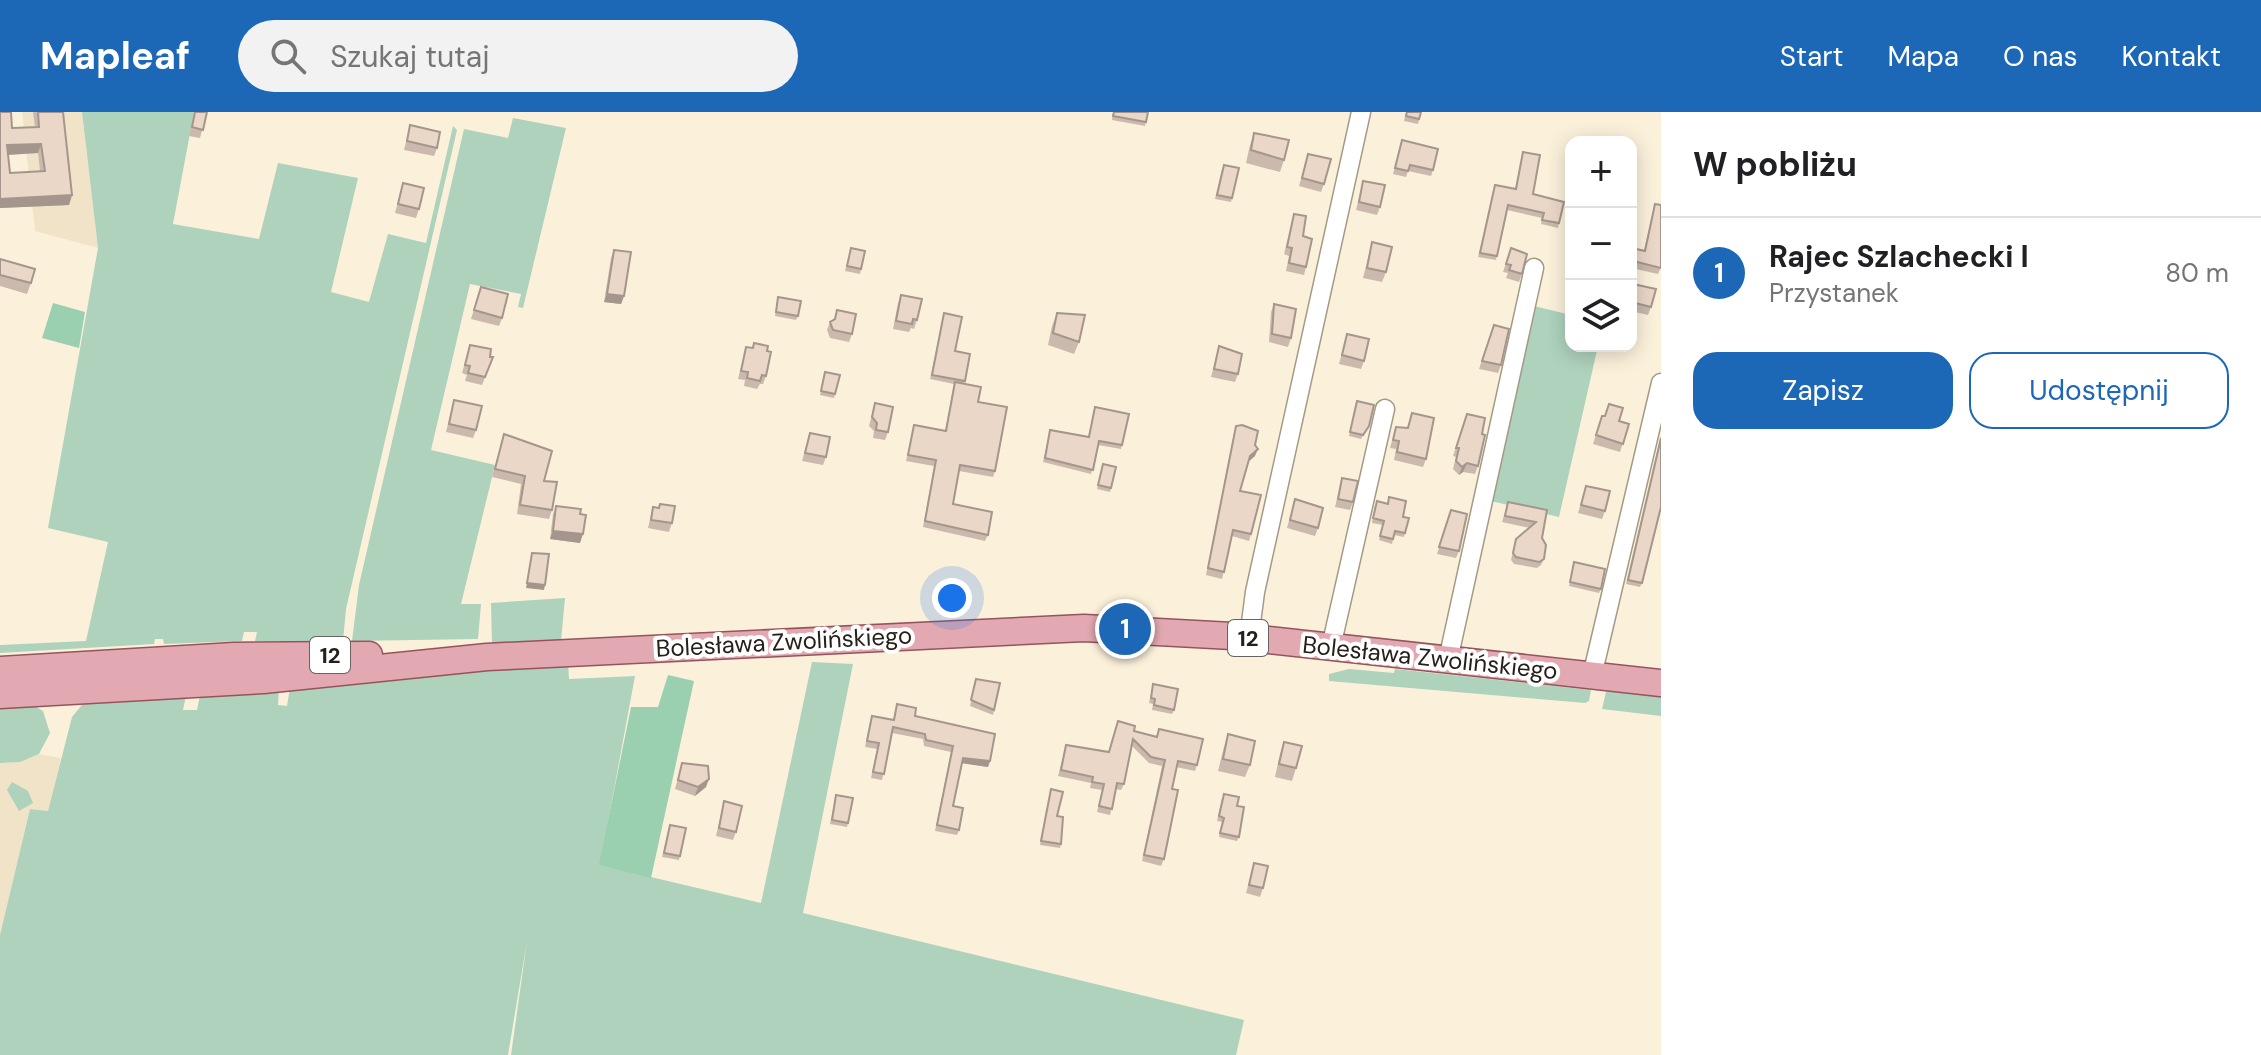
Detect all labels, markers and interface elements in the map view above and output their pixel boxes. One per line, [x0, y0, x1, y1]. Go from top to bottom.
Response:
search box [238, 20, 798, 92]
text: Mapleaf [40, 31, 190, 81]
icon: search [266, 34, 310, 78]
text: Szukaj tutaj [330, 37, 489, 76]
text: Start [1780, 38, 1844, 75]
text: Mapa [1888, 38, 1959, 75]
text: O nas [2003, 38, 2078, 75]
text: Kontakt [2122, 38, 2221, 75]
map controls [1565, 136, 1637, 352]
button: + [1565, 136, 1637, 208]
text: W pobliżu [1693, 142, 1857, 187]
button: − [1565, 208, 1637, 280]
text: Rajec Szlachecki I [1769, 237, 2029, 276]
text: 1 [1714, 256, 1724, 290]
text: 80 m [2165, 256, 2229, 290]
text: Przystanek [1769, 276, 1899, 310]
button: layers [1565, 280, 1637, 352]
button: Zapisz [1693, 352, 1953, 429]
button: Udostępnij [1969, 352, 2229, 429]
your location [932, 578, 972, 618]
pin: 1 [1099, 599, 1151, 659]
street label: Bolesława Zwolińskiego [655, 619, 913, 664]
road number: 12 [1228, 620, 1268, 656]
street label: Bolesława Zwolińskiego [1301, 629, 1559, 686]
road number: 12 [310, 637, 350, 673]

